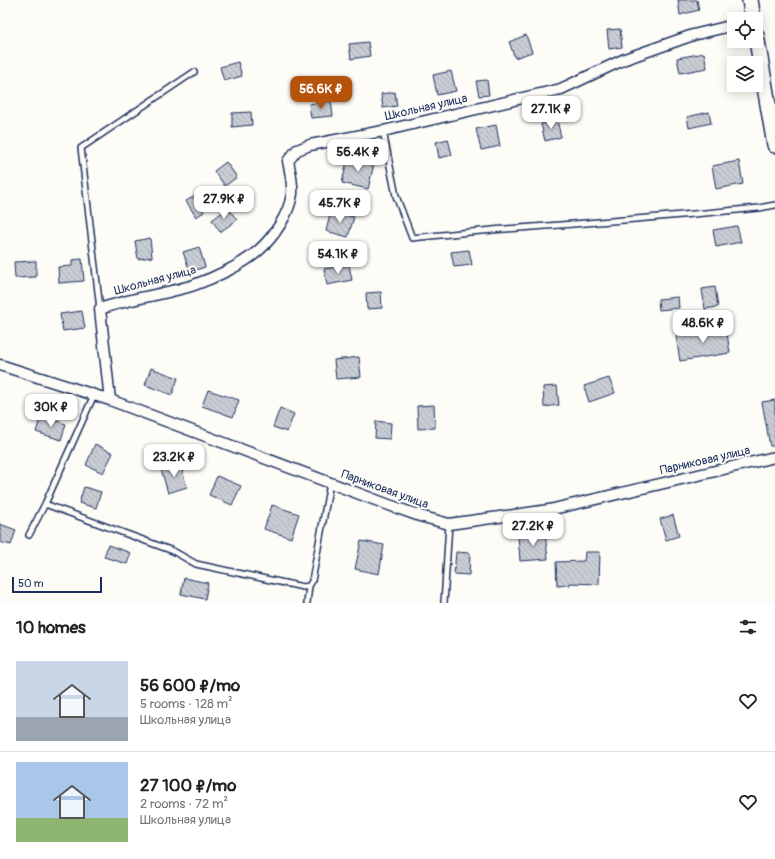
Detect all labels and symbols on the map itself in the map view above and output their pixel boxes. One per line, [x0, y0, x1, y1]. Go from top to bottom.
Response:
pin: 56.6K ₽ [284, 76, 358, 110]
street label: Школьная улица [384, 91, 469, 124]
pin: 27.1K ₽ [514, 96, 588, 130]
pin: 56.4K ₽ [321, 139, 395, 173]
pin: 27.9K ₽ [187, 186, 261, 220]
pin: 45.7K ₽ [303, 190, 377, 224]
pin: 54.1K ₽ [301, 241, 375, 275]
street label: Школьная улица [113, 262, 198, 299]
pin: 48.6K ₽ [666, 310, 740, 344]
pin: 30K ₽ [23, 394, 79, 428]
street label: Парниковая улица [659, 443, 752, 478]
pin: 23.2K ₽ [137, 444, 211, 478]
street label: Парниковая улица [339, 467, 431, 512]
pin: 27.2K ₽ [496, 513, 570, 547]
scale bar [12, 575, 102, 594]

